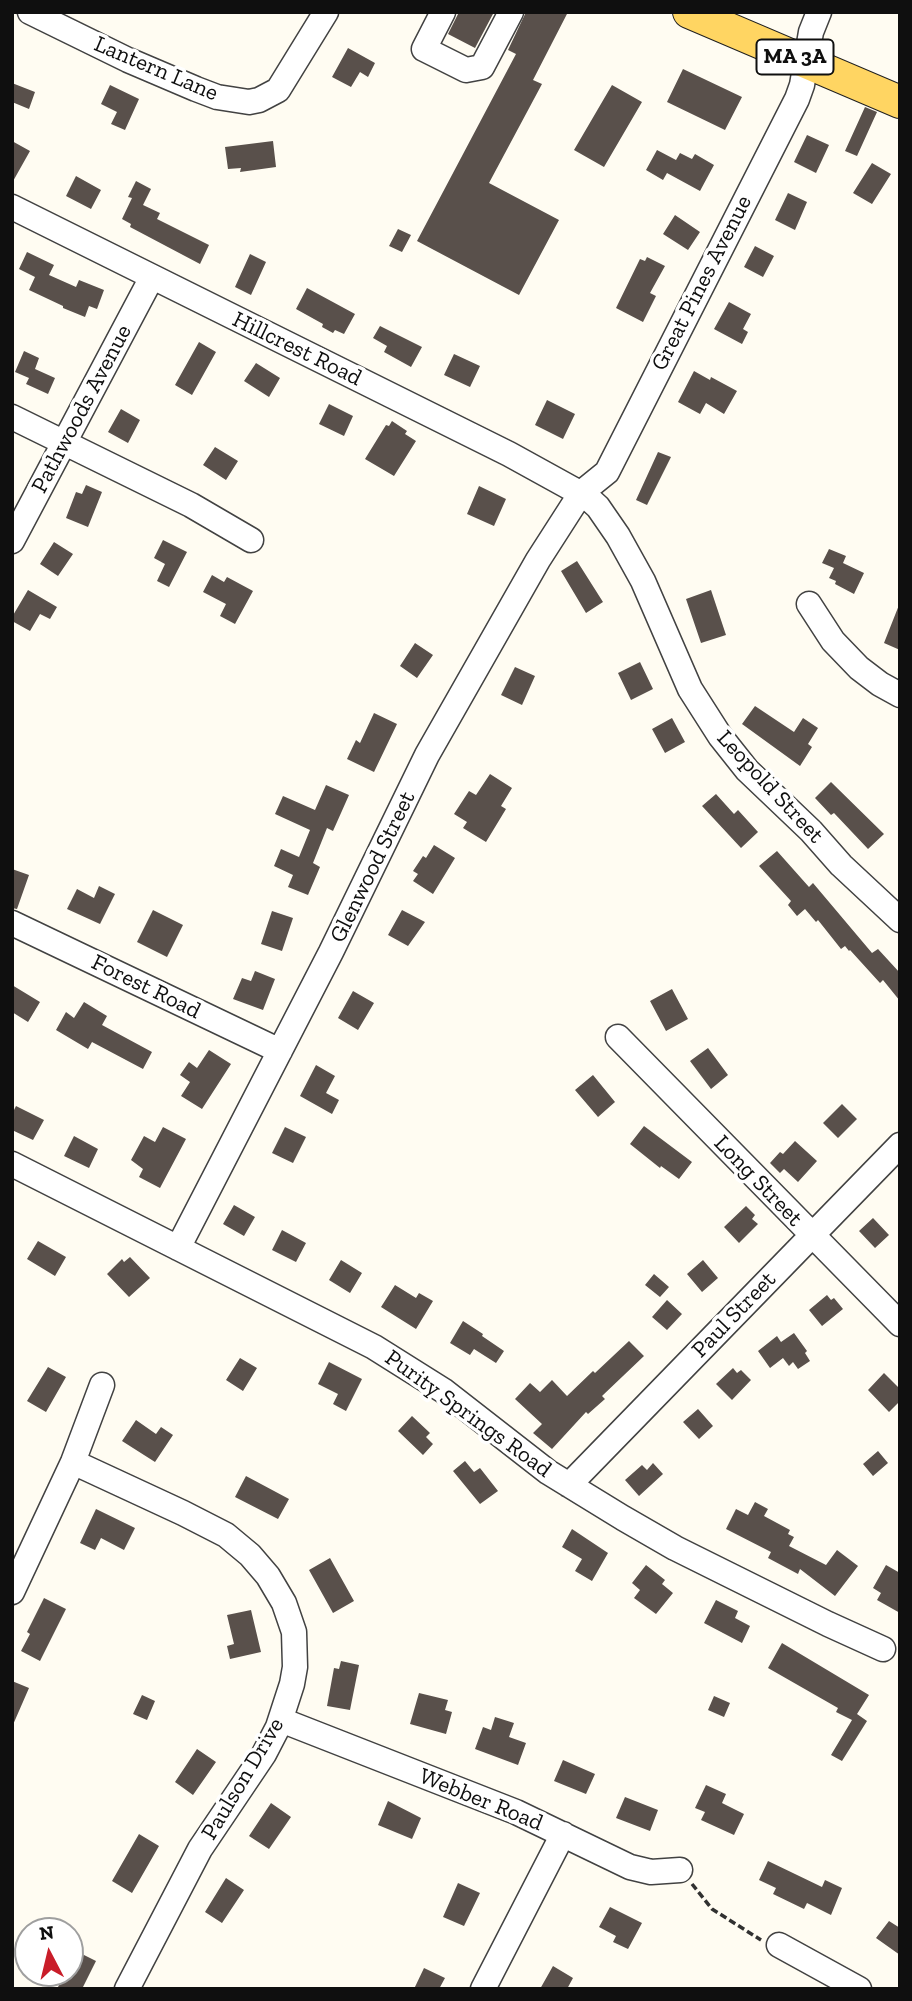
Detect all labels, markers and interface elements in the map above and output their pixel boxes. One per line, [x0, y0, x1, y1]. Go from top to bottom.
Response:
street label: Lantern Lane [90, 31, 222, 107]
road number: MA 3A [756, 40, 834, 74]
street label: Great Pines Avenue [646, 191, 758, 375]
street label: Hillcrest Road [228, 306, 366, 392]
street label: Pathwoods Avenue [26, 320, 138, 498]
street label: Leopold Street [711, 725, 829, 849]
street label: Glenwood Street [324, 787, 422, 947]
street label: Forest Road [87, 949, 205, 1025]
street label: Long Street [708, 1130, 808, 1232]
street label: Paul Street [686, 1266, 782, 1364]
street label: Purity Springs Road [379, 1344, 557, 1484]
street label: Paulson Drive [196, 1713, 290, 1845]
street label: Webber Road [415, 1763, 547, 1837]
north arrow [14, 1917, 84, 1987]
text: N [38, 1920, 55, 1945]

